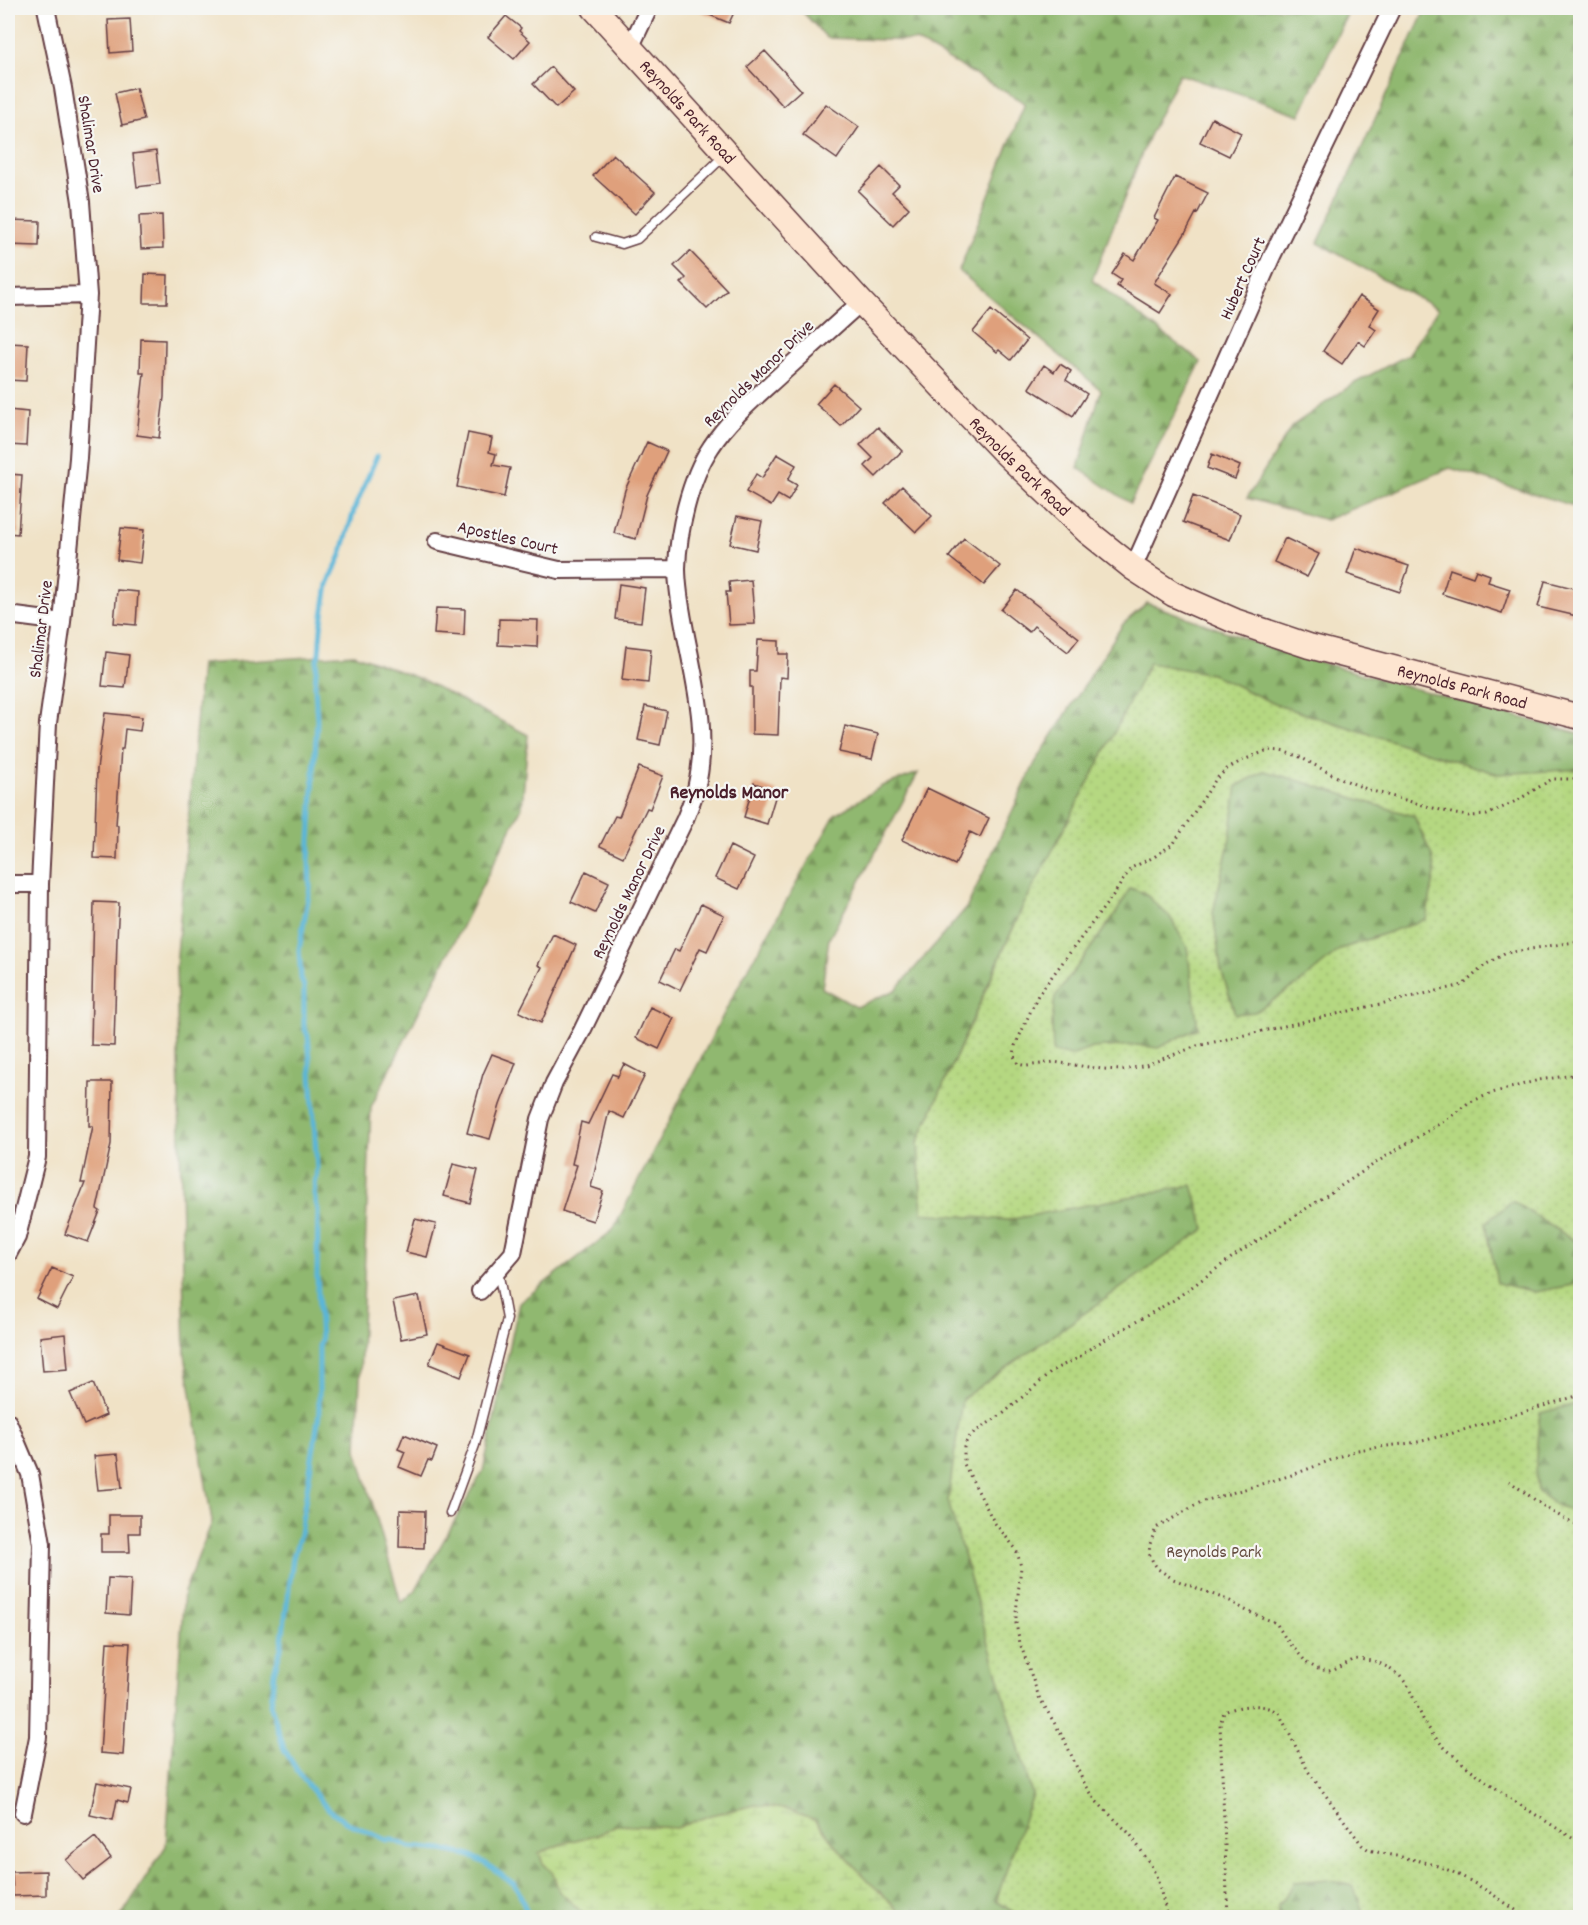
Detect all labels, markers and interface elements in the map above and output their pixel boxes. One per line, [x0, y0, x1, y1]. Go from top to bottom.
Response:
street label: Reynolds Park Road [632, 56, 740, 171]
street label: Shalimar Drive [69, 94, 110, 195]
street label: Hubert Court [1215, 233, 1274, 324]
street label: Reynolds Manor Drive [699, 315, 821, 434]
street label: Reynolds Park Road [962, 413, 1075, 524]
street label: Apostles Court [455, 516, 560, 563]
street label: Shalimar Drive [24, 579, 61, 680]
street label: Reynolds Park Road [1394, 660, 1529, 718]
district label: Reynolds Manor [670, 780, 789, 808]
street label: Reynolds Manor Drive [587, 822, 673, 964]
park label: Reynolds Park [1166, 1541, 1262, 1566]

